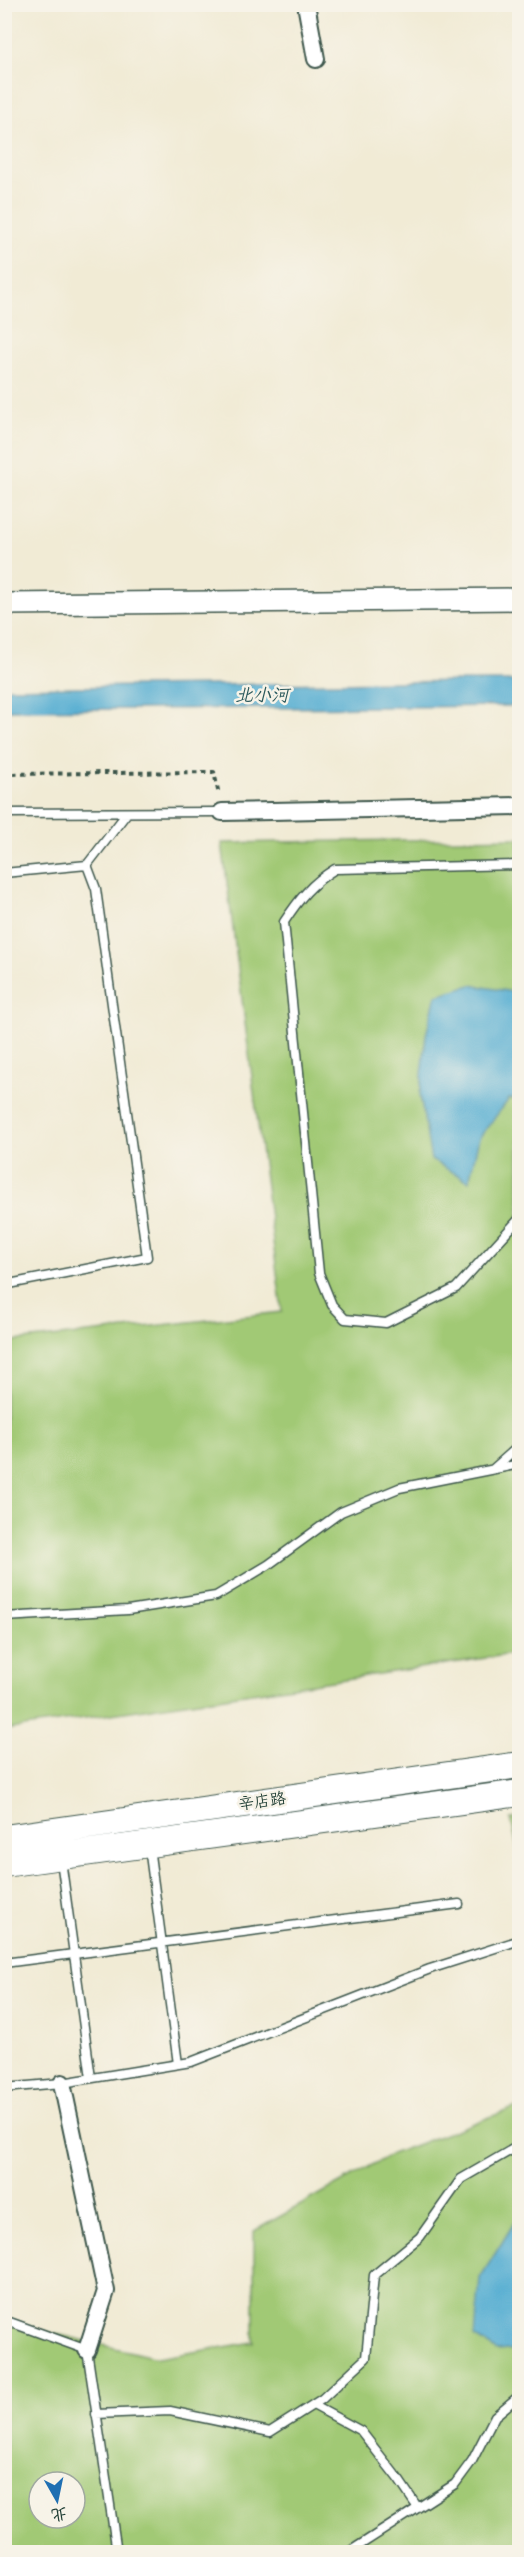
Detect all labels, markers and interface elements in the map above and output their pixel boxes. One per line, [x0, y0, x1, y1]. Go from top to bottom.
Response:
water label: 北小河 [235, 683, 292, 707]
street label: 辛店路 [237, 1787, 287, 1815]
north arrow [27, 2470, 87, 2530]
text: 北 [50, 2503, 69, 2526]

